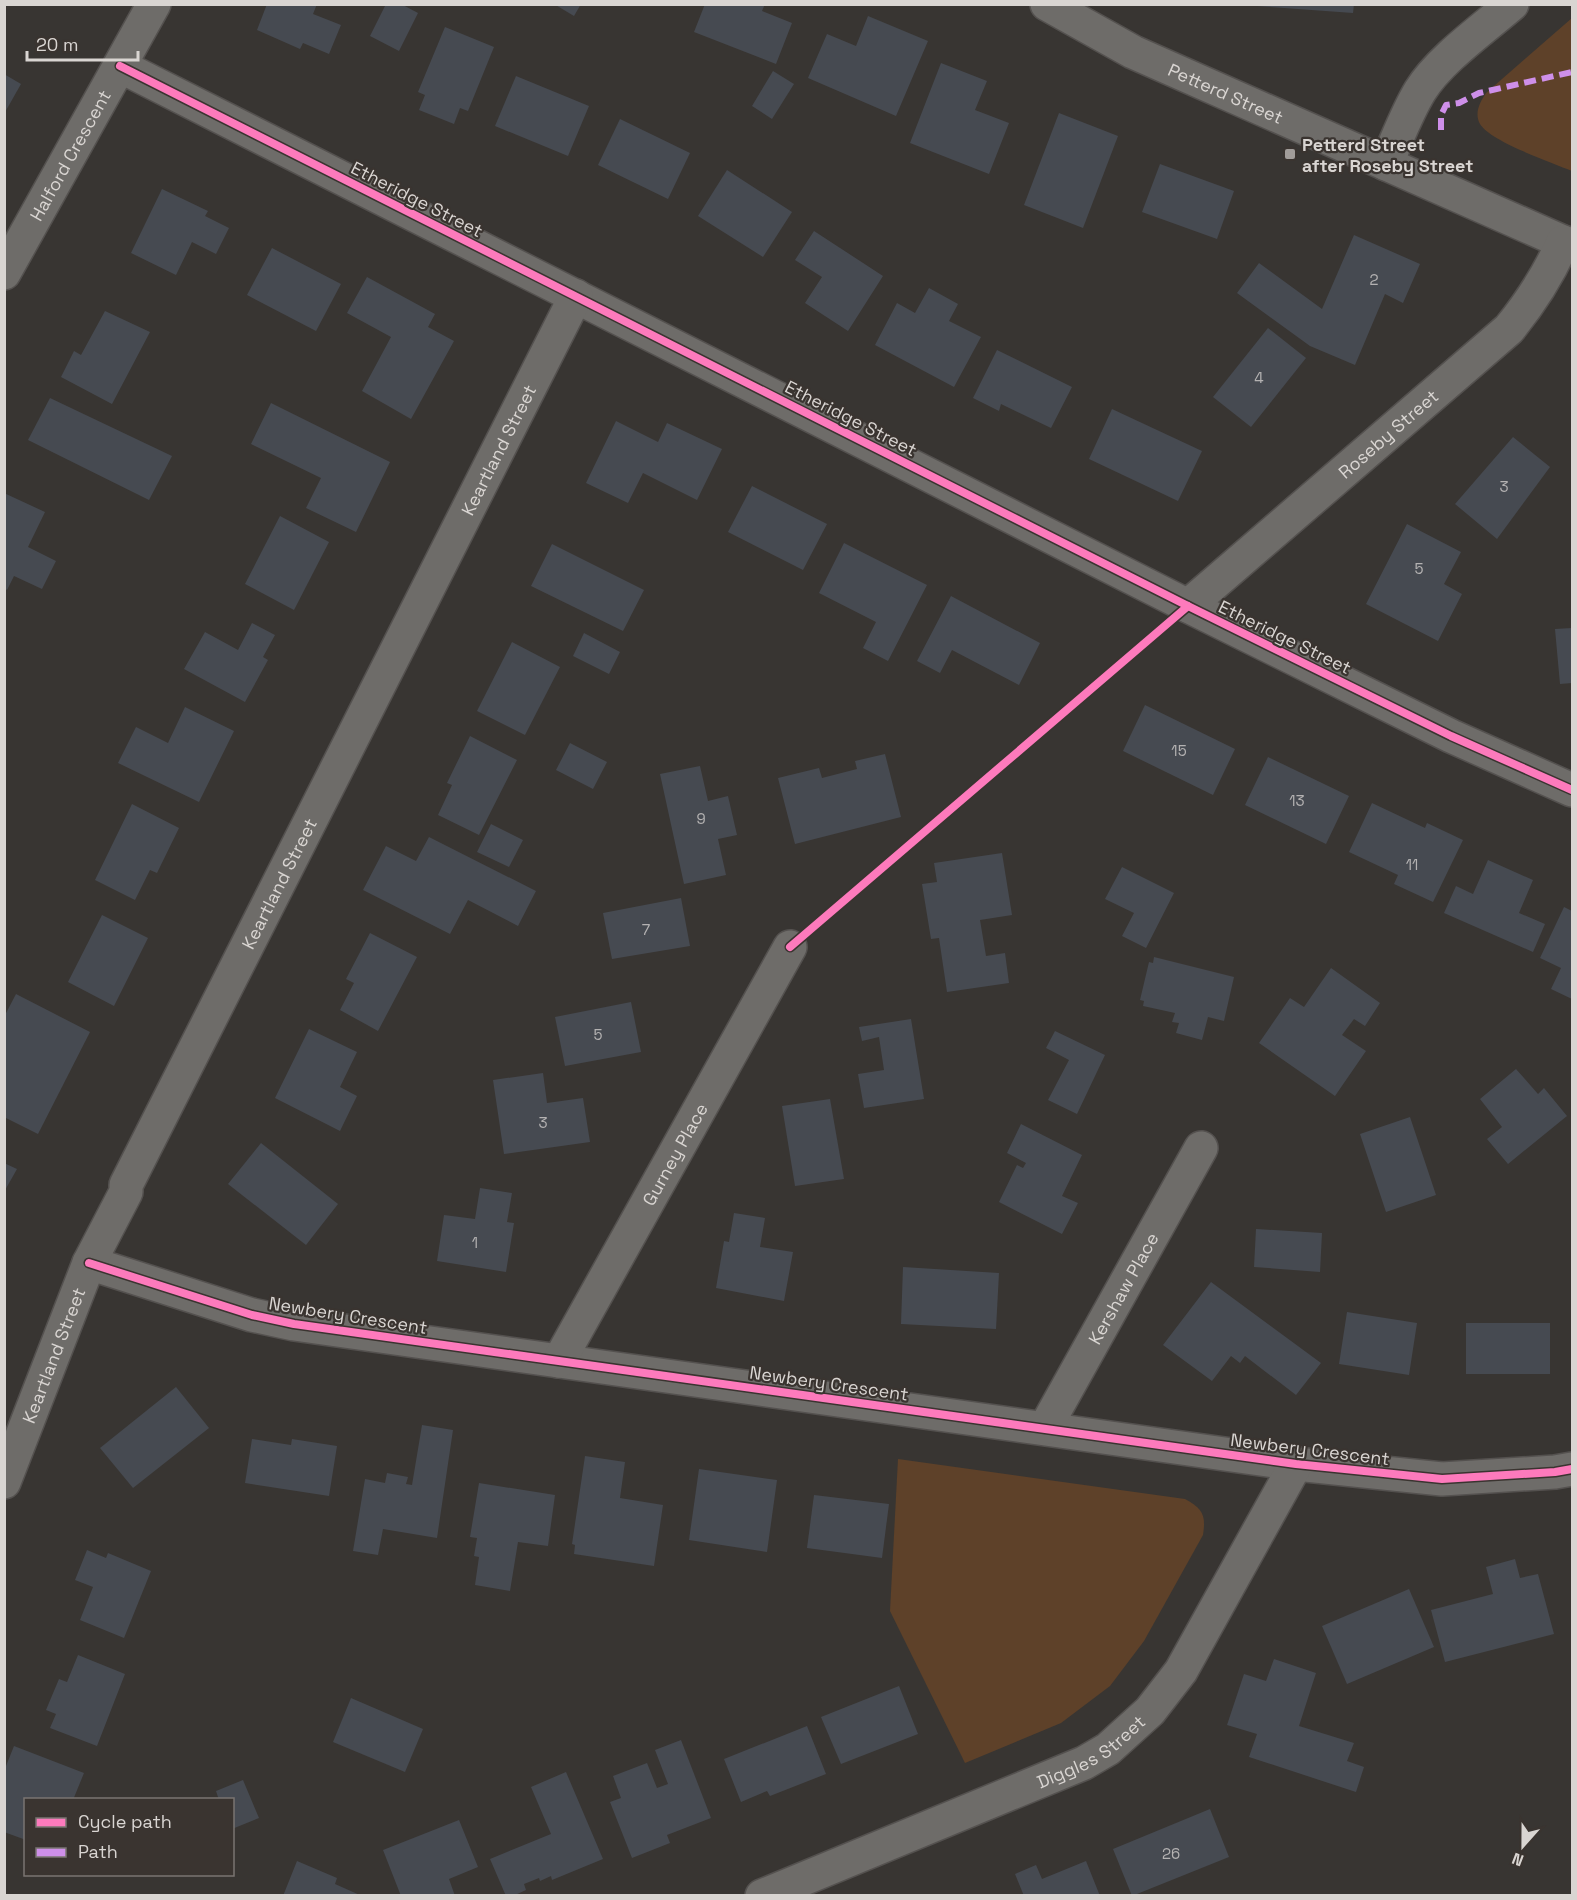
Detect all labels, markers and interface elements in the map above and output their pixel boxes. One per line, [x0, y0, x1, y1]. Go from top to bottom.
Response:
scale bar [27, 24, 138, 62]
text: 20 m [36, 33, 79, 56]
street label: Petterd Street [1165, 58, 1287, 129]
street label: Halford Crescent [24, 85, 116, 225]
place label: Petterd Street after Roseby Street [1302, 133, 1473, 177]
marker: Petterd Street after Roseby Street [1283, 147, 1297, 161]
street label: Etheridge Street [347, 156, 487, 242]
house number: 2 [1369, 270, 1379, 289]
house number: 4 [1254, 368, 1264, 387]
street label: Etheridge Street [781, 375, 921, 461]
street label: Keartland Street [455, 380, 541, 519]
street label: Roseby Street [1333, 384, 1443, 483]
house number: 3 [1499, 477, 1509, 496]
house number: 5 [1415, 559, 1424, 578]
street label: Etheridge Street [1215, 595, 1355, 679]
house number: 15 [1171, 741, 1187, 760]
house number: 13 [1289, 791, 1305, 810]
house number: 9 [696, 809, 706, 828]
street label: Keartland Street [236, 814, 321, 953]
house number: 11 [1406, 855, 1418, 874]
house number: 7 [642, 920, 650, 939]
house number: 5 [594, 1025, 603, 1044]
street label: Gurney Place [637, 1099, 712, 1209]
house number: 3 [538, 1113, 548, 1132]
street label: Kershaw Place [1083, 1228, 1163, 1348]
house number: 1 [472, 1233, 478, 1252]
street label: Keartland Street [16, 1284, 90, 1426]
street label: Newbery Crescent [267, 1291, 429, 1339]
street label: Newbery Crescent [748, 1360, 910, 1406]
street label: Newbery Crescent [1229, 1428, 1391, 1470]
street label: Diggles Street [1033, 1710, 1150, 1793]
legend [24, 1798, 234, 1876]
text: Cycle path [78, 1810, 172, 1833]
north arrow [1493, 1816, 1553, 1876]
text: Path [78, 1840, 118, 1863]
house number: 26 [1162, 1844, 1180, 1863]
text: N [1509, 1848, 1527, 1871]

